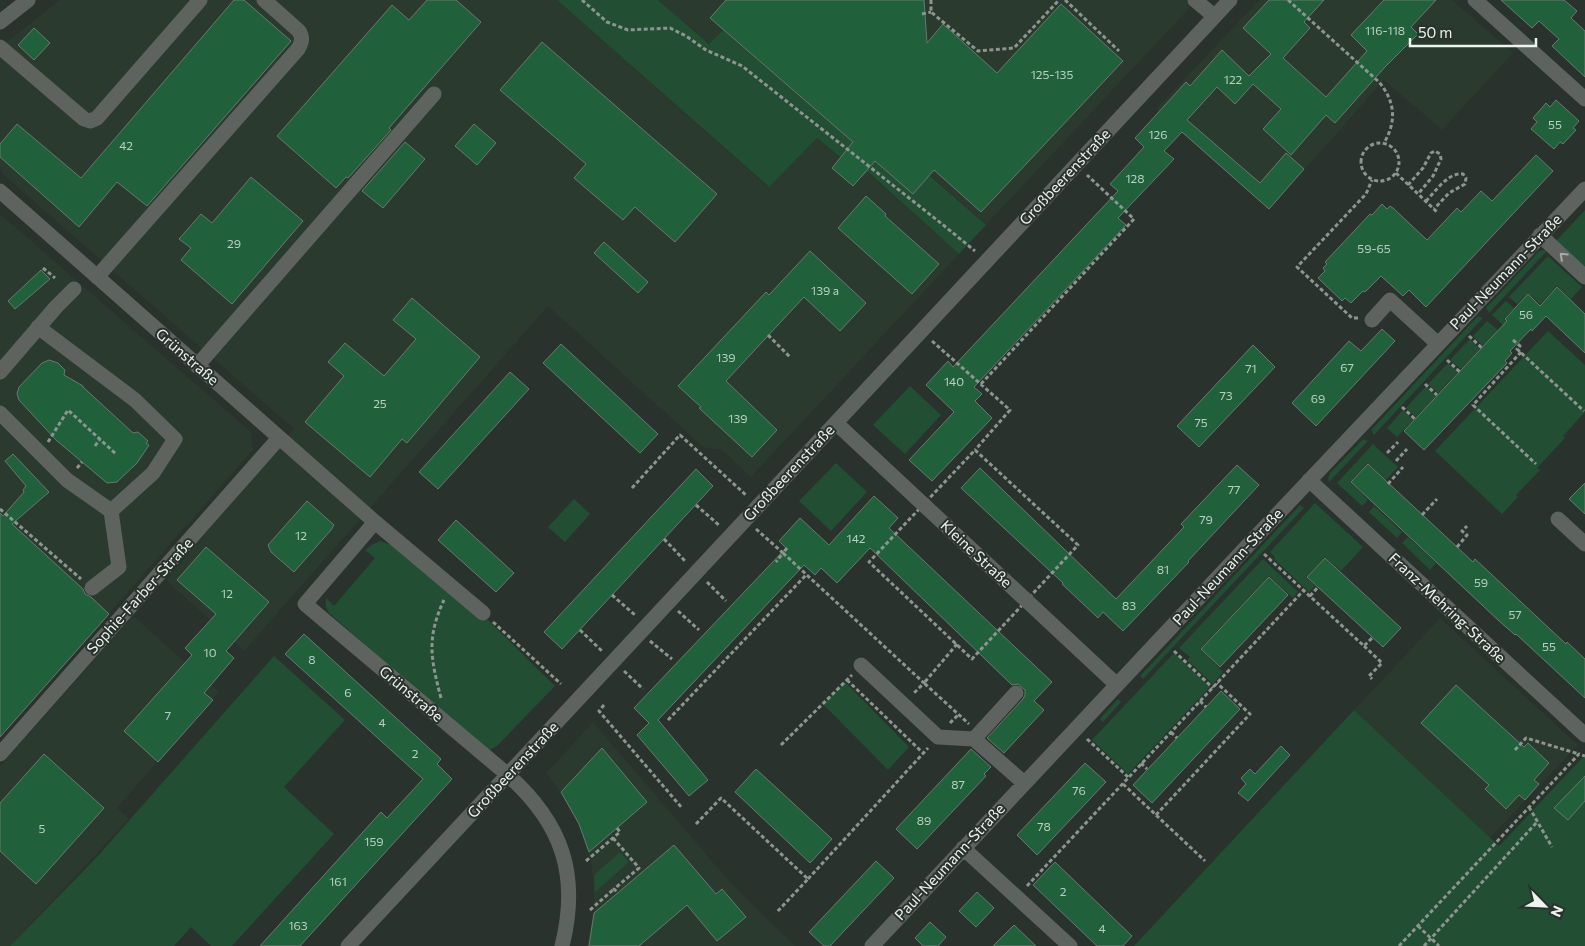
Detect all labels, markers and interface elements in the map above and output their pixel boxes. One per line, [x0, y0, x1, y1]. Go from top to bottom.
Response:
scale bar [1410, 15, 1536, 47]
house number: 116-118 [1365, 23, 1405, 37]
text: 50 m [1418, 23, 1452, 41]
house number: 125-135 [1031, 67, 1073, 81]
house number: 122 [1224, 72, 1243, 86]
house number: 55 [1548, 117, 1562, 131]
street label: Großbeerenstraße [1015, 124, 1114, 228]
house number: 126 [1148, 127, 1168, 141]
house number: 42 [119, 138, 133, 152]
house number: 128 [1125, 171, 1145, 185]
street label: Paul-Neumann-Straße [1446, 210, 1565, 333]
house number: 29 [227, 236, 241, 250]
house number: 59-65 [1357, 241, 1391, 255]
one-way arrow [1559, 253, 1568, 262]
house number: 139 a [811, 283, 839, 297]
house number: 56 [1519, 307, 1533, 321]
street label: Grünstraße [152, 324, 223, 389]
house number: 139 [716, 350, 736, 364]
house number: 67 [1340, 360, 1354, 374]
house number: 71 [1245, 361, 1257, 375]
house number: 140 [944, 374, 964, 388]
house number: 73 [1219, 388, 1233, 402]
house number: 69 [1311, 391, 1325, 405]
house number: 25 [373, 396, 387, 410]
house number: 139 [728, 411, 748, 425]
house number: 75 [1194, 415, 1208, 429]
street label: Großbeerenstraße [739, 420, 838, 524]
house number: 77 [1228, 482, 1240, 496]
street label: Paul-Neumann-Straße [1168, 504, 1286, 629]
house number: 79 [1199, 512, 1213, 526]
street label: Kleine Straße [937, 516, 1016, 591]
house number: 12 [295, 528, 307, 542]
house number: 142 [847, 531, 866, 545]
street label: Sophie-Farber-Straße [82, 533, 196, 657]
street label: Franz-Mehring-Straße [1385, 548, 1510, 666]
house number: 81 [1157, 562, 1169, 576]
house number: 59 [1474, 575, 1488, 589]
house number: 12 [221, 586, 233, 600]
house number: 83 [1122, 598, 1136, 612]
house number: 57 [1508, 607, 1522, 621]
house number: 55 [1542, 639, 1556, 653]
house number: 10 [204, 645, 217, 659]
house number: 8 [308, 652, 316, 666]
street label: Grünstraße [376, 661, 447, 725]
house number: 6 [344, 685, 352, 699]
house number: 7 [165, 708, 171, 722]
house number: 4 [378, 715, 386, 729]
street label: Großbeerenstraße [463, 717, 562, 821]
house number: 2 [412, 746, 419, 760]
house number: 87 [951, 777, 965, 791]
house number: 76 [1072, 783, 1086, 797]
street label: Paul-Neumann-Straße [890, 799, 1008, 924]
house number: 89 [917, 813, 931, 827]
house number: 78 [1037, 819, 1051, 833]
house number: 5 [39, 821, 46, 835]
house number: 159 [364, 834, 384, 848]
house number: 161 [329, 874, 347, 888]
north arrow [1520, 881, 1570, 931]
house number: 2 [1060, 884, 1067, 898]
text: N [1547, 903, 1567, 920]
house number: 163 [288, 918, 308, 932]
house number: 4 [1098, 921, 1106, 935]

